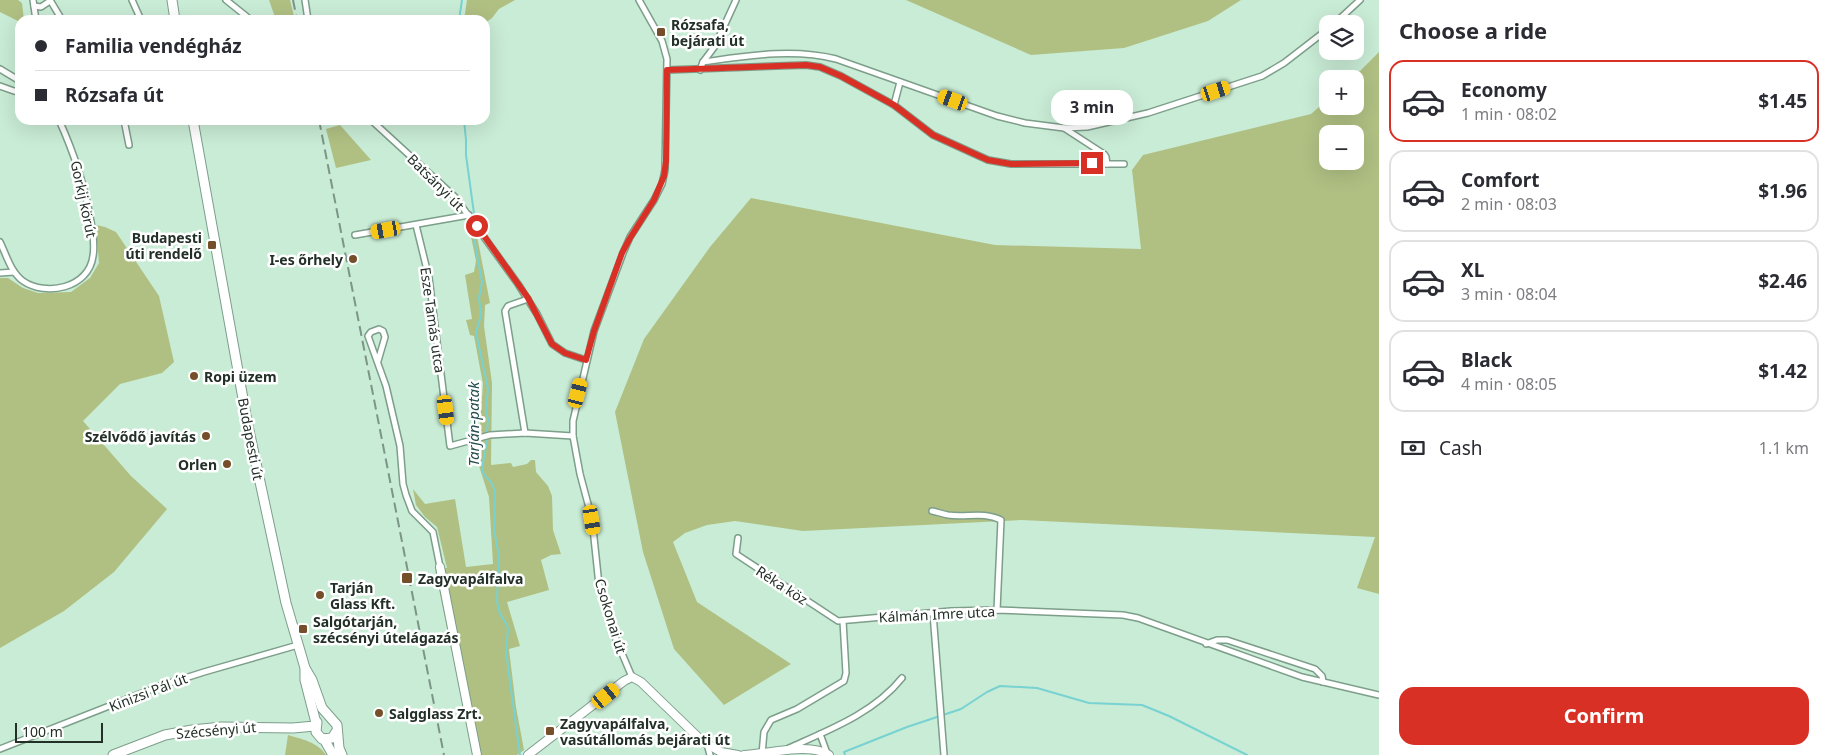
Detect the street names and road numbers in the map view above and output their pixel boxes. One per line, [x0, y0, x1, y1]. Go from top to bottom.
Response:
street label: Batsányi út [403, 149, 469, 215]
street label: Gorkij körút [67, 159, 101, 239]
street label: Esze Tamás utca [416, 266, 450, 374]
street label: Budapesti út [234, 396, 268, 482]
street label: Réka köz [753, 561, 812, 609]
street label: Csokonai út [591, 576, 631, 656]
street label: Kálmán Imre utca [878, 601, 996, 627]
street label: Kinizsi Pál út [106, 668, 190, 716]
street label: Szécsényi út [175, 717, 257, 743]

